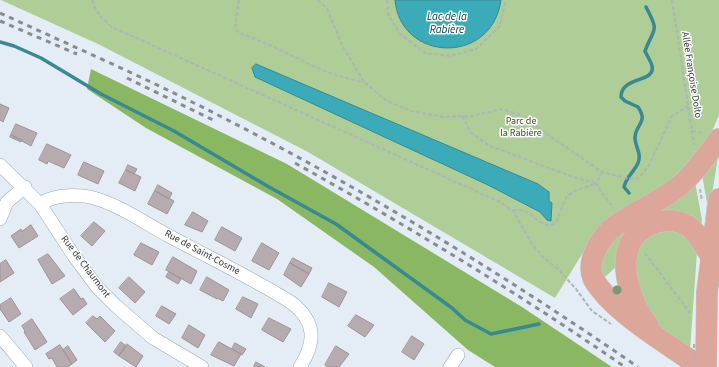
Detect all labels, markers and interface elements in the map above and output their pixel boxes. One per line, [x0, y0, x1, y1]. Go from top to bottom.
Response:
water label: Lac de la Rabière [427, 11, 467, 37]
street label: Allée Françoise Dolto [678, 31, 704, 119]
park label: Parc de la Rabière [500, 116, 542, 140]
street label: Rue de Saint-Cosme [162, 228, 242, 278]
street label: Rue de Chaumont [58, 234, 112, 300]

